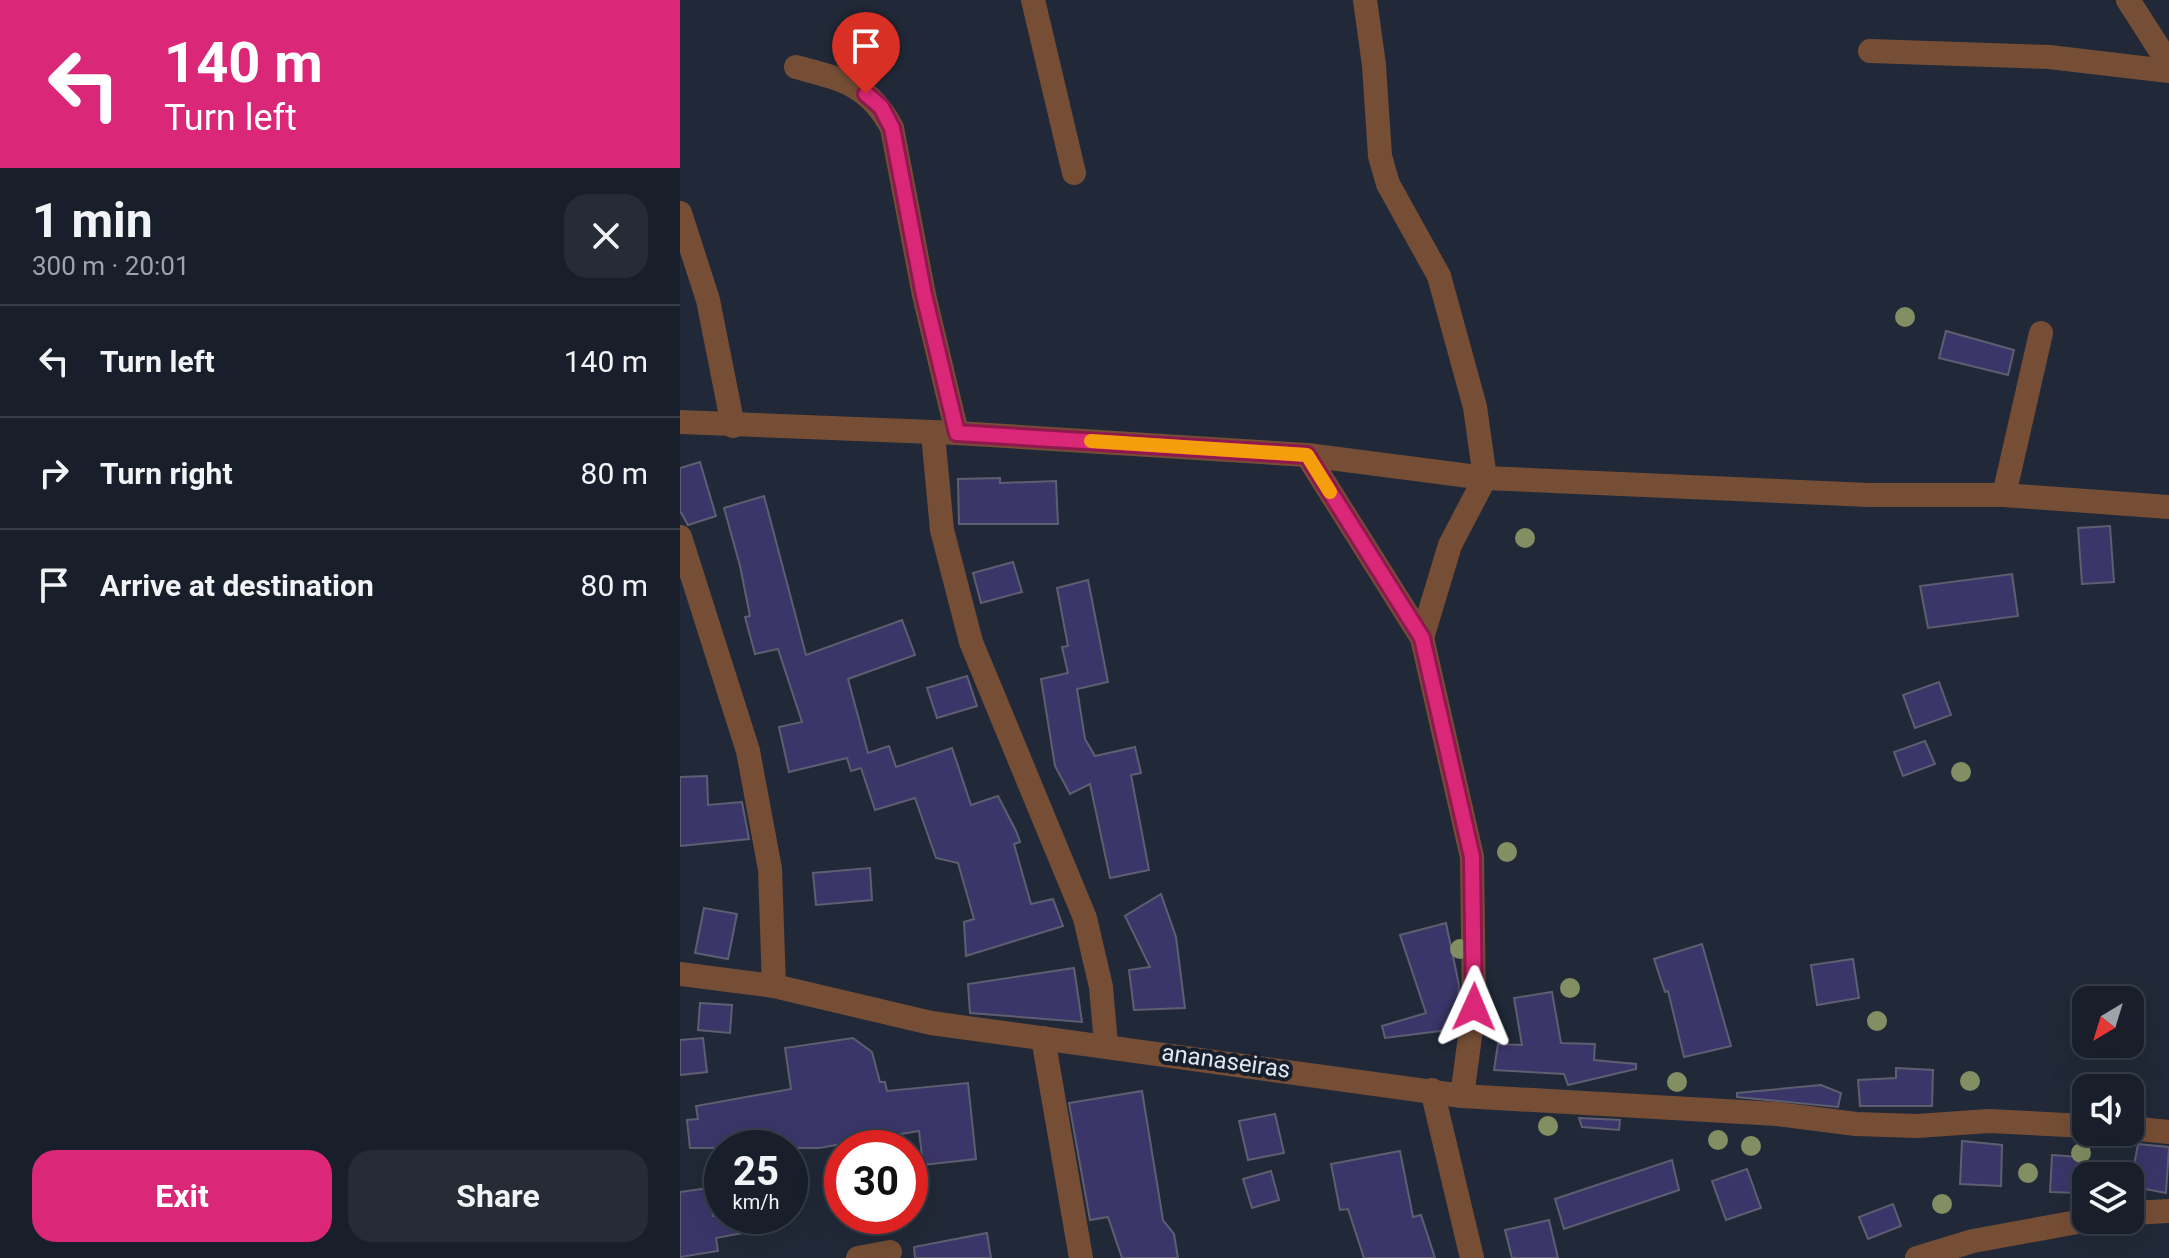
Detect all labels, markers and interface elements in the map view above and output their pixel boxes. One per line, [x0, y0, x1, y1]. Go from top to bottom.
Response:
pin [832, 12, 900, 94]
icon: arrive [844, 24, 888, 68]
text: 140 m [164, 30, 323, 96]
icon: left [32, 32, 136, 136]
text: Turn left [164, 97, 297, 139]
text: 1 min [32, 192, 153, 249]
button: close [564, 194, 648, 278]
text: 300 m · 20:01 [32, 251, 190, 281]
icon: left [32, 339, 76, 383]
text: Turn left [100, 344, 215, 379]
text: 140 m [564, 344, 648, 379]
icon: right [32, 451, 76, 495]
text: Turn right [100, 456, 233, 491]
text: 80 m [581, 456, 648, 491]
icon: arrive [32, 563, 76, 607]
text: Arrive at destination [100, 568, 374, 603]
text: 80 m [581, 568, 648, 603]
position arrow [1432, 965, 1516, 1049]
north arrow [2072, 986, 2144, 1058]
map controls [2072, 986, 2144, 1234]
street label: ananaseiras [1160, 1038, 1292, 1084]
button: sound [2072, 1074, 2144, 1146]
speed limit sign: 30 [824, 1130, 928, 1234]
text: 25 [733, 1148, 779, 1195]
button: Exit [32, 1150, 332, 1242]
button: Share [348, 1150, 648, 1242]
button: layers [2072, 1162, 2144, 1234]
text: km/h [733, 1190, 779, 1214]

